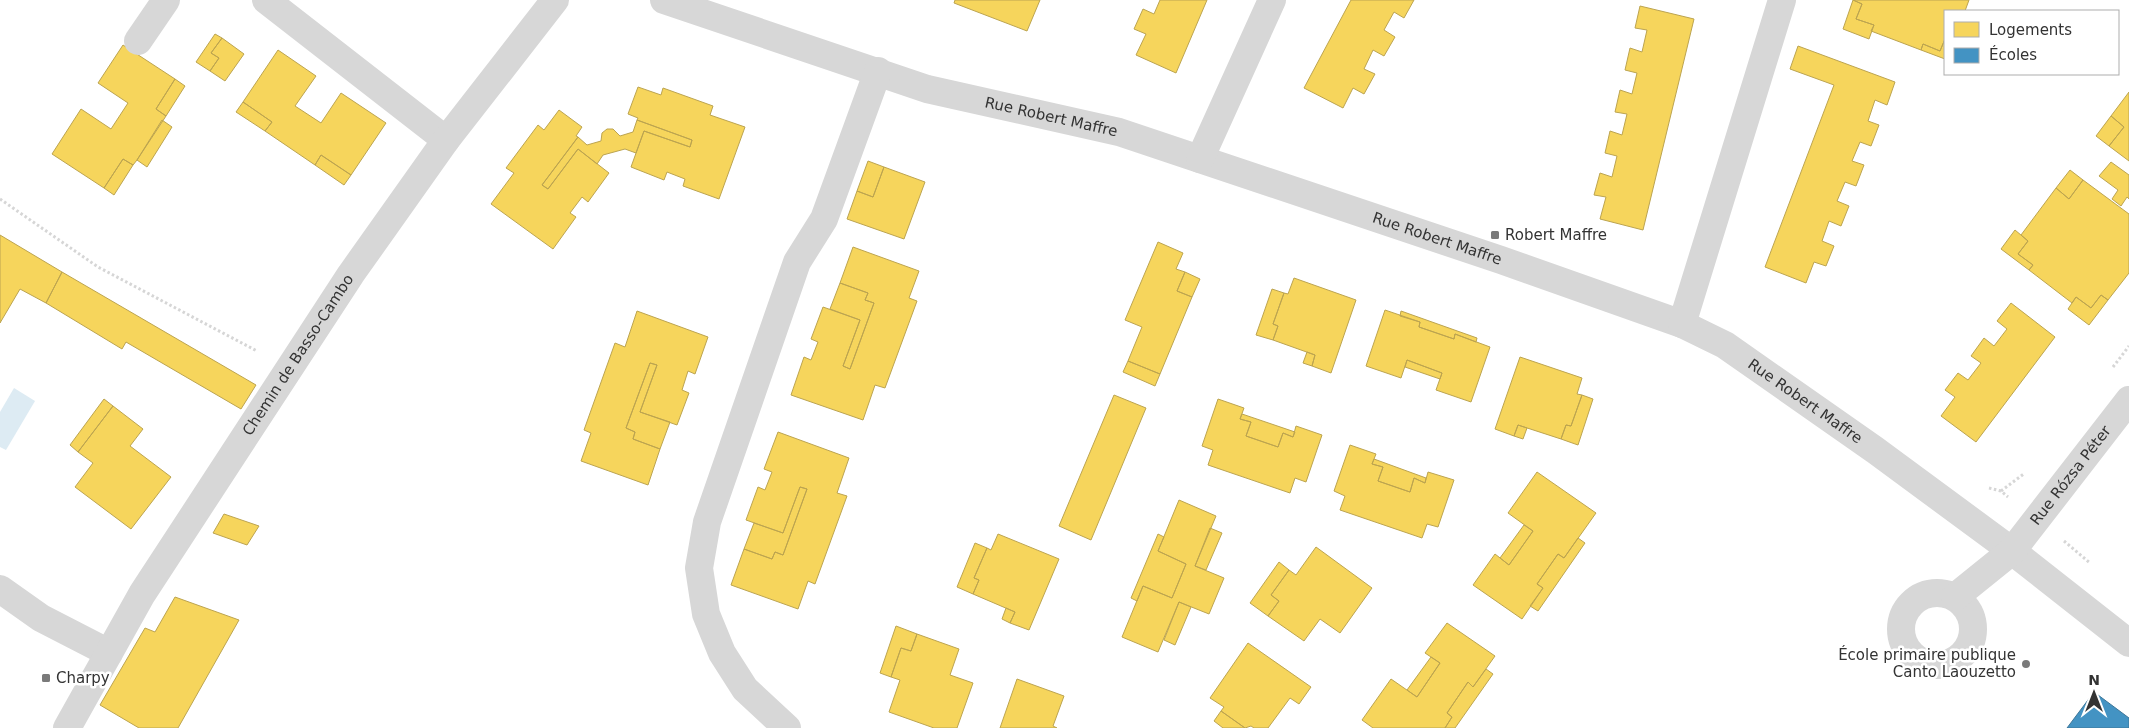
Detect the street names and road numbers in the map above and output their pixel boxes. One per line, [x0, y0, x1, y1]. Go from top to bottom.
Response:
street label: Rue Robert Maffre [983, 93, 1119, 140]
street label: Rue Robert Maffre [1370, 209, 1504, 269]
street label: Chemin de Basso-Cambo [239, 271, 357, 439]
street label: Rue Robert Maffre [1745, 355, 1866, 447]
street label: Rue Rózsa Péter [2026, 421, 2115, 529]

